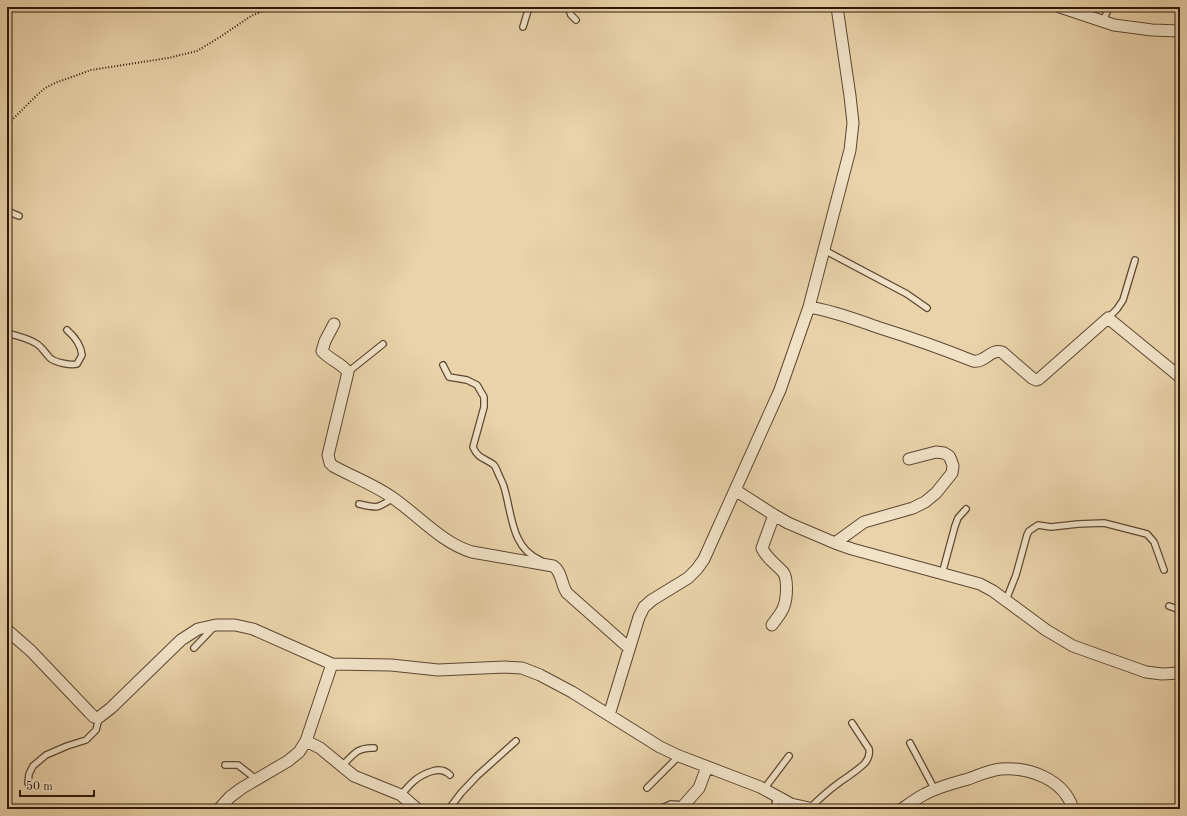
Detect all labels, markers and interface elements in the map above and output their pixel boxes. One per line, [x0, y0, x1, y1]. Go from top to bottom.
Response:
scale bar [20, 772, 94, 798]
text: 50 m [26, 780, 53, 793]

